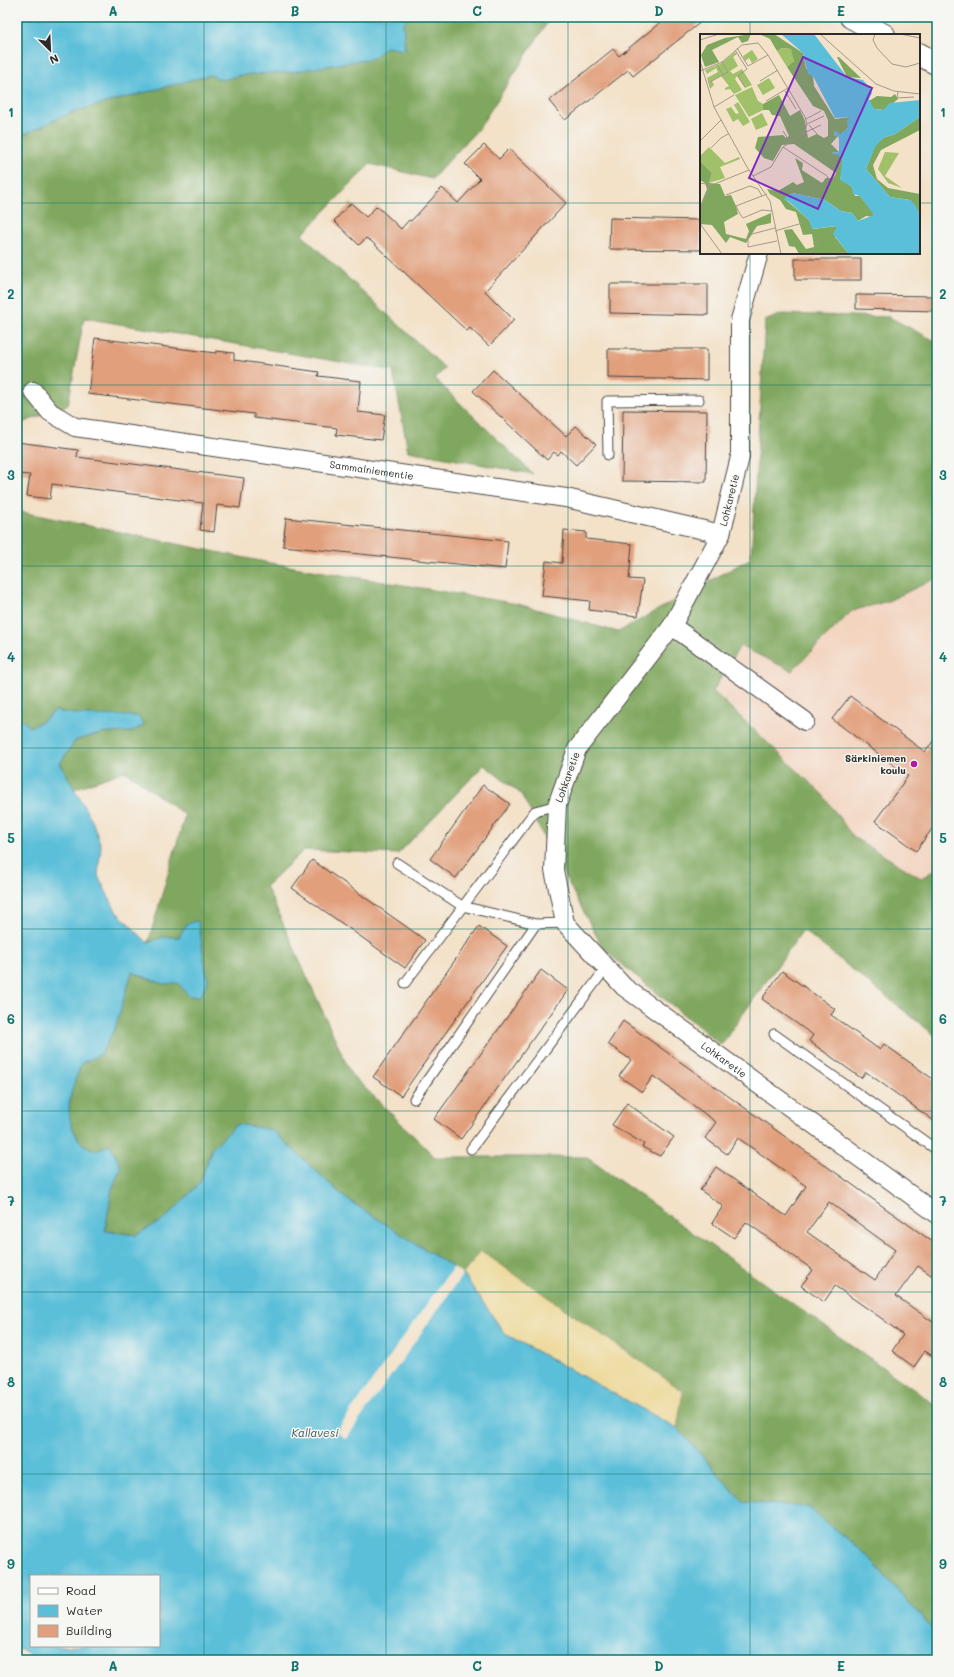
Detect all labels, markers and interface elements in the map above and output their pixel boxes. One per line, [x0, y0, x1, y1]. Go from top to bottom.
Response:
text: A [108, 2, 118, 19]
text: B [291, 2, 300, 19]
text: C [472, 2, 482, 19]
text: D [654, 2, 664, 19]
text: E [837, 2, 845, 19]
north arrow [30, 30, 70, 70]
inset map [700, 34, 920, 254]
text: N [47, 51, 61, 68]
text: 1 [8, 103, 14, 120]
text: 1 [940, 103, 946, 120]
text: 2 [7, 285, 15, 302]
text: 2 [939, 285, 947, 302]
street label: Sammalniementie [329, 457, 415, 483]
text: 3 [7, 466, 15, 483]
text: 3 [939, 466, 947, 483]
street label: Lohkaretie [716, 472, 742, 528]
text: 4 [7, 648, 15, 665]
text: 4 [939, 648, 947, 665]
street label: Lohkaretie [551, 750, 583, 804]
place label: Särkiniemen koulu [845, 751, 906, 777]
marker: Särkiniemen koulu [909, 759, 919, 769]
text: 5 [7, 829, 15, 846]
text: 5 [939, 829, 947, 846]
text: 6 [7, 1010, 15, 1027]
text: 6 [939, 1010, 947, 1027]
street label: Lohkaretie [698, 1038, 750, 1081]
text: 7 [7, 1192, 15, 1209]
text: 7 [939, 1192, 947, 1209]
text: 8 [7, 1373, 15, 1390]
text: 8 [939, 1373, 947, 1390]
water label: Kallavesi [291, 1425, 339, 1440]
text: 9 [7, 1555, 15, 1572]
text: 9 [939, 1555, 947, 1572]
legend [30, 1575, 160, 1647]
text: Road [66, 1582, 96, 1598]
text: Water [66, 1602, 103, 1618]
text: Building [66, 1622, 112, 1638]
text: A [108, 1657, 118, 1674]
text: B [291, 1657, 300, 1674]
text: C [472, 1657, 482, 1674]
text: D [654, 1657, 664, 1674]
text: E [837, 1657, 845, 1674]

